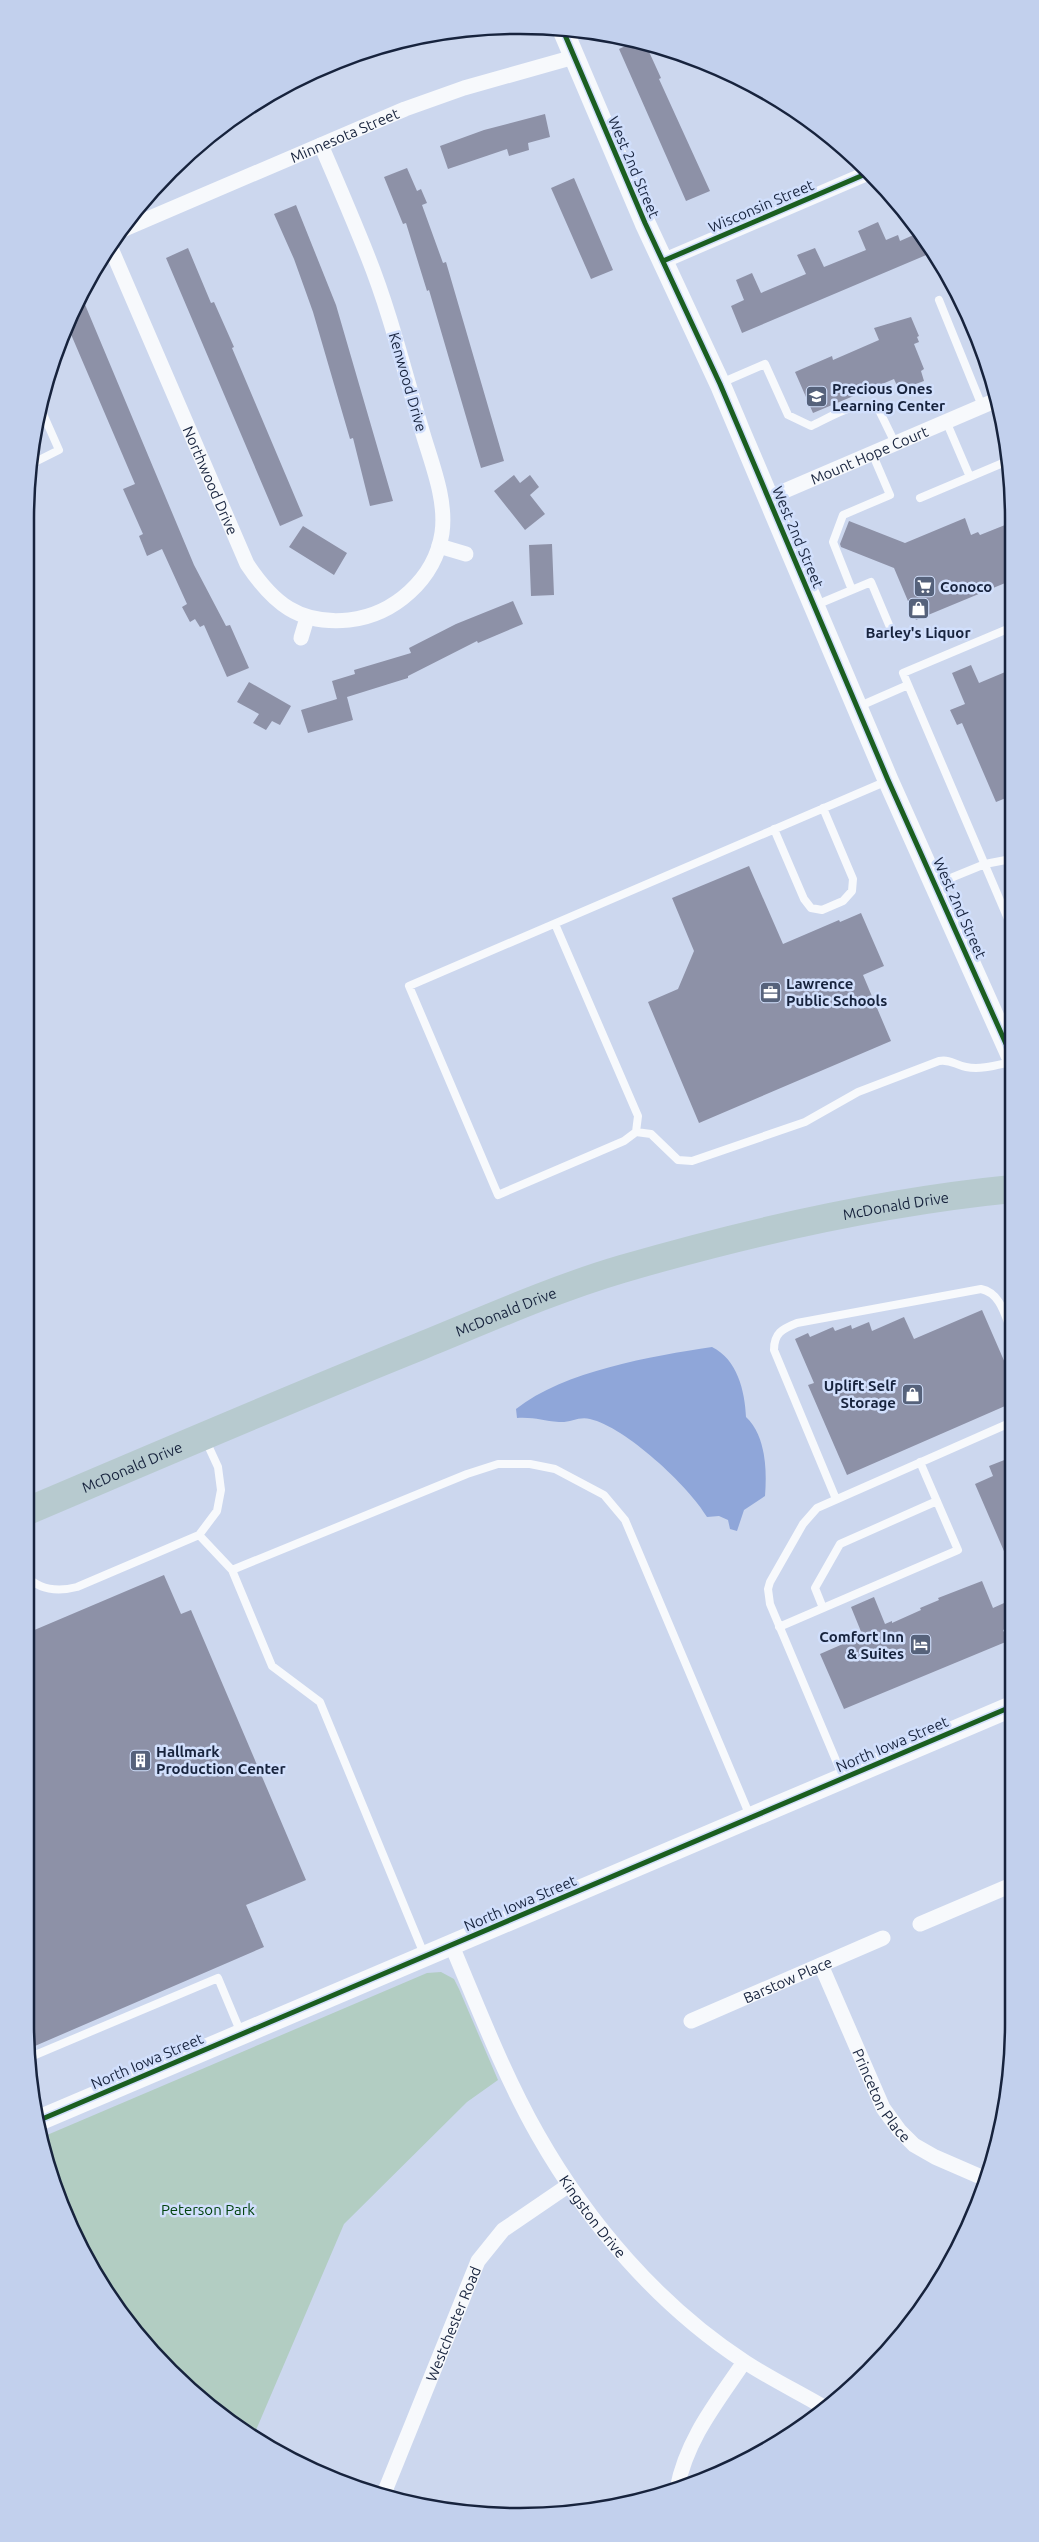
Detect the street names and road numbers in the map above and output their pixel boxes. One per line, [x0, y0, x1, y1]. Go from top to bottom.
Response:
street label: Minnesota Street [288, 104, 401, 166]
street label: West 2nd Street [605, 114, 663, 221]
street label: Wisconsin Street [706, 176, 816, 236]
street label: Kenwood Drive [386, 330, 430, 434]
street label: Mount Hope Court [808, 422, 931, 487]
street label: Northwood Drive [180, 423, 242, 537]
street label: West 2nd Street [769, 484, 827, 591]
street label: West 2nd Street [930, 855, 990, 961]
street label: McDonald Drive [841, 1188, 950, 1223]
street label: McDonald Drive [453, 1283, 559, 1339]
street label: McDonald Drive [79, 1438, 184, 1495]
street label: North Iowa Street [833, 1713, 951, 1775]
street label: North Iowa Street [461, 1872, 579, 1934]
street label: Barstow Place [740, 1953, 834, 2006]
street label: North Iowa Street [88, 2030, 206, 2092]
street label: Princeton Place [850, 2046, 914, 2145]
street label: Kingston Drive [556, 2172, 630, 2261]
street label: Westchester Road [422, 2264, 484, 2384]

